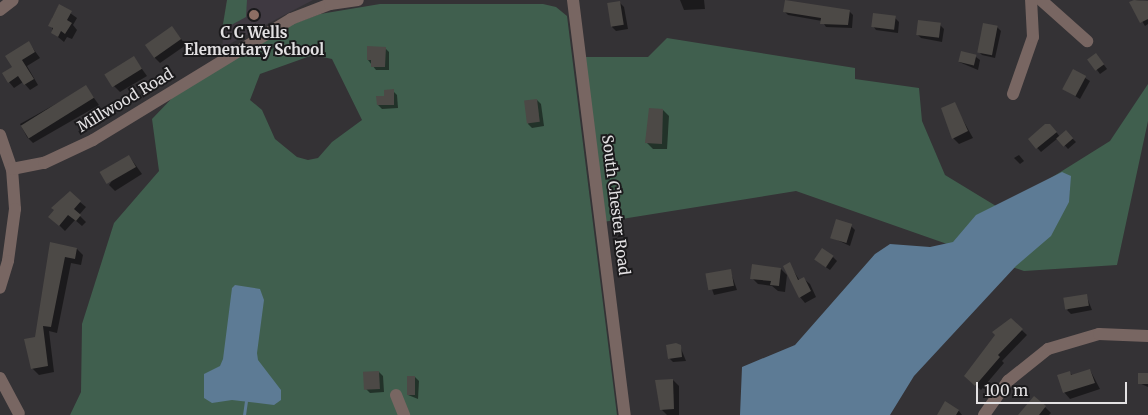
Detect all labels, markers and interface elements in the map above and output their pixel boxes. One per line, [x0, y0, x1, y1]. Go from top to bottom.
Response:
marker: C C Wells Elementary School [248, 9, 260, 21]
place label: C C Wells Elementary School [184, 23, 324, 58]
street label: Millwood Road [74, 64, 176, 136]
street label: South Chester Road [598, 134, 634, 276]
scale bar [978, 372, 1129, 404]
text: 100 m [984, 381, 1028, 400]

